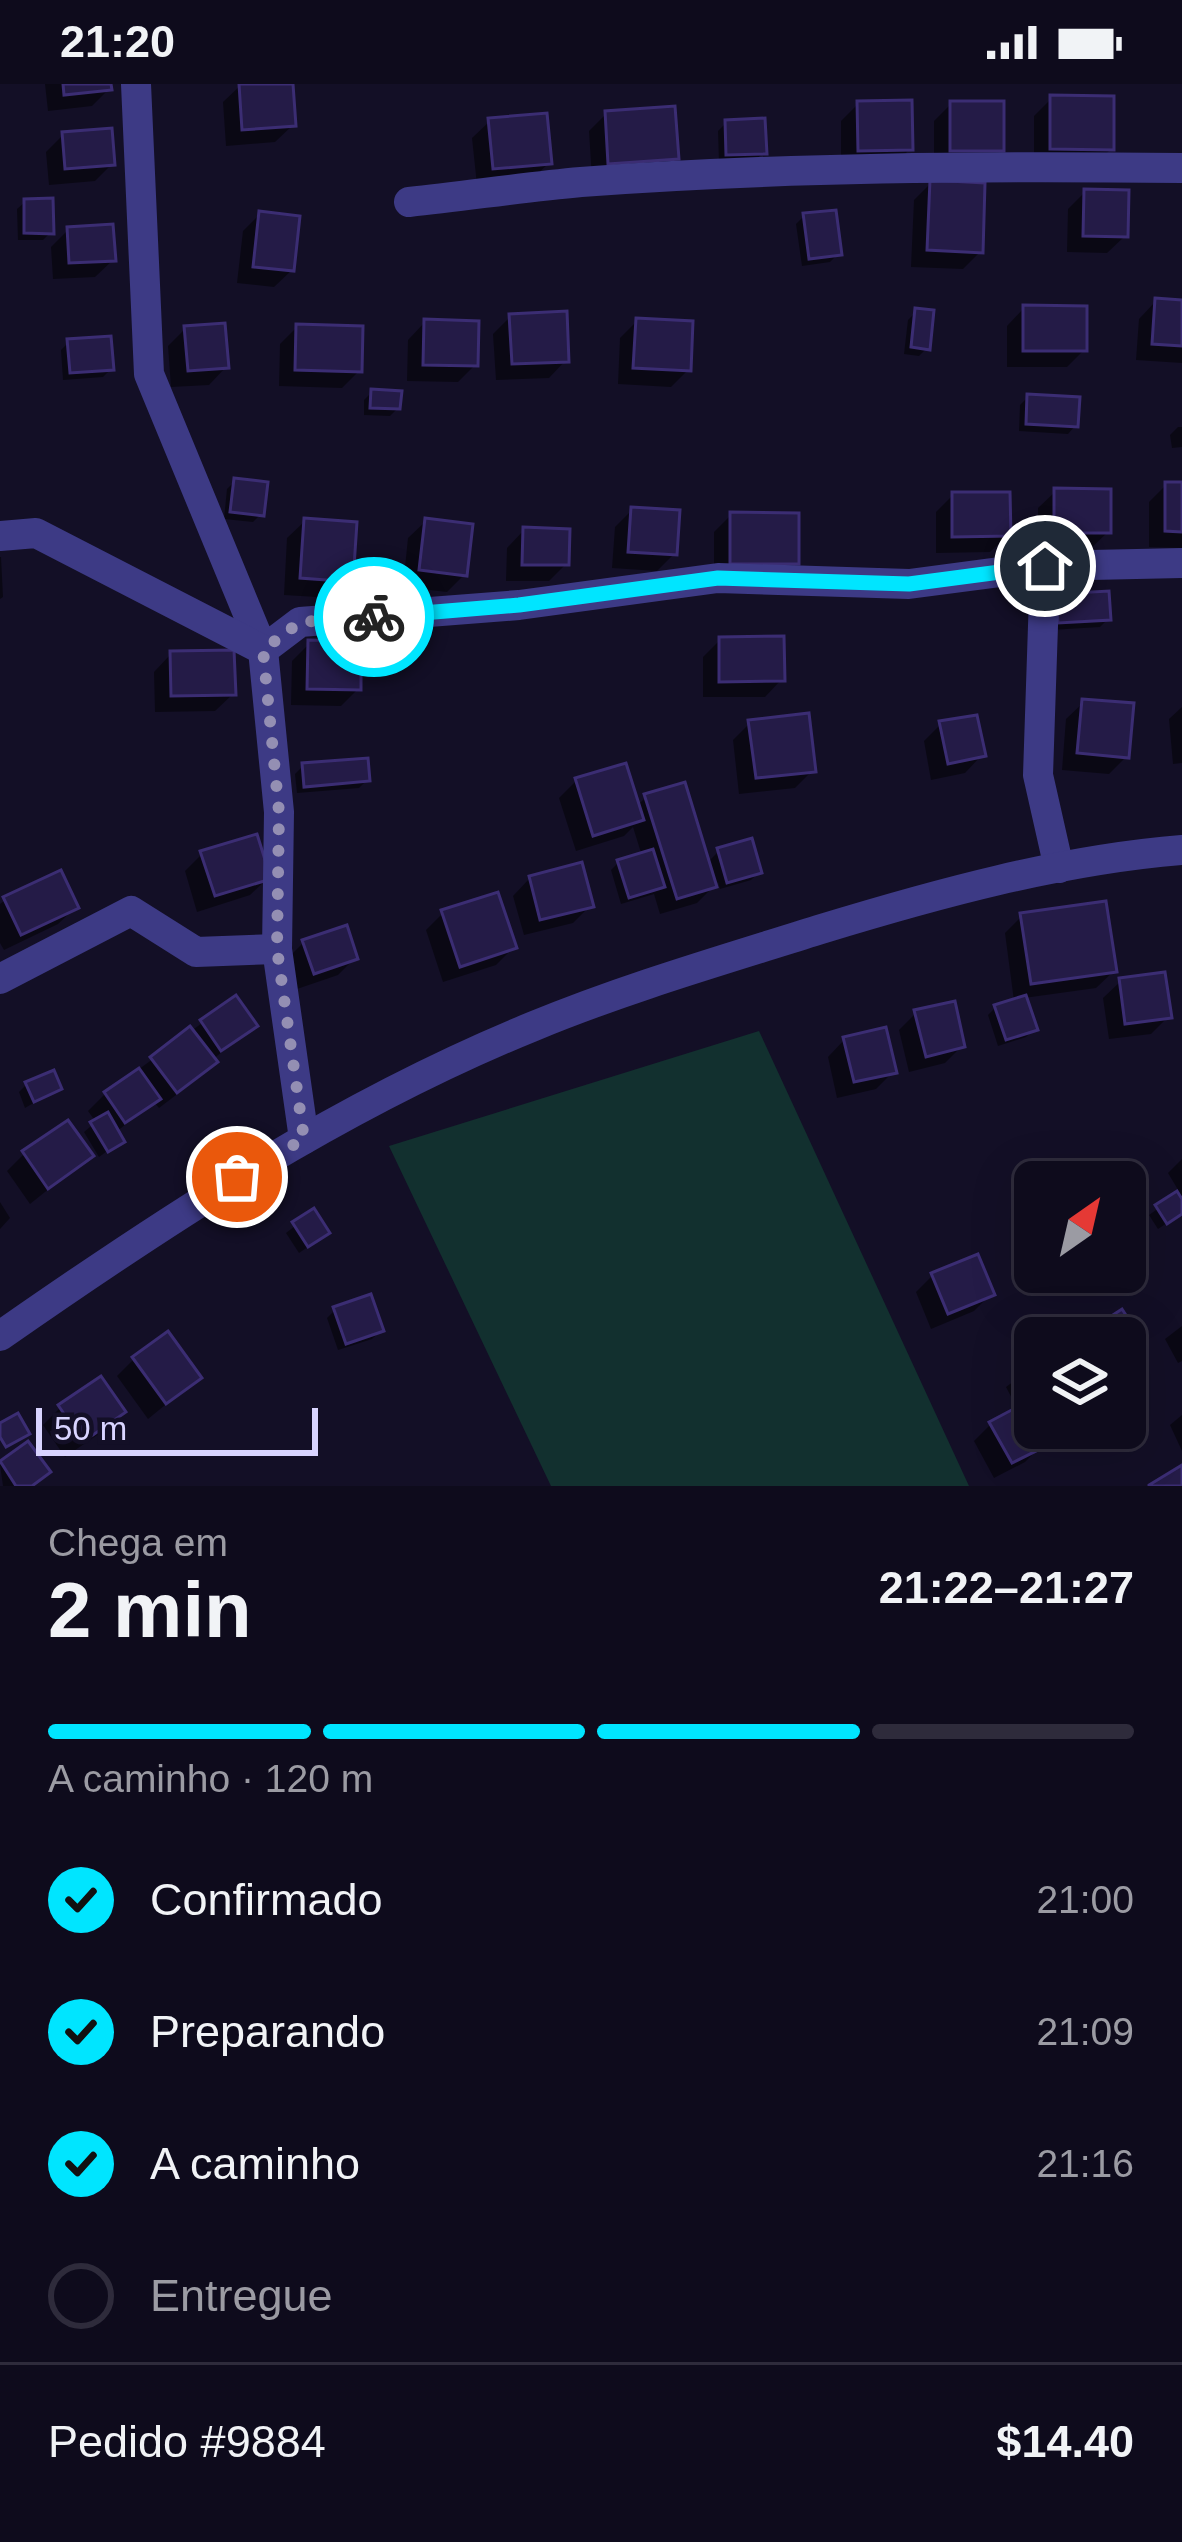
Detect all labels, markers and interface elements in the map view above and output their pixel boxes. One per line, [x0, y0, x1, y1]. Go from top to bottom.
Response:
text: 21:20 [60, 16, 175, 67]
pin [994, 515, 1096, 617]
icon: home [1012, 533, 1078, 599]
courier [314, 557, 434, 677]
icon: bike [341, 584, 407, 650]
pin [186, 1126, 288, 1228]
icon: bag [204, 1144, 270, 1210]
north arrow [1014, 1161, 1146, 1293]
map controls [1014, 1161, 1146, 1449]
button: layers [1014, 1317, 1146, 1449]
scale bar [36, 1402, 318, 1455]
text: 50 m [54, 1410, 127, 1447]
text: Chega em [48, 1521, 228, 1564]
text: 21:22–21:27 [879, 1562, 1134, 1613]
text: 2 min [48, 1566, 252, 1654]
text: A caminho · 120 m [48, 1757, 373, 1800]
icon: check [48, 1867, 114, 1933]
text: Confirmado [150, 1874, 383, 1925]
text: 21:00 [1036, 1878, 1134, 1921]
icon: check [48, 1999, 114, 2065]
text: Preparando [150, 2006, 385, 2057]
text: 21:09 [1036, 2010, 1134, 2053]
icon: check [48, 2131, 114, 2197]
text: A caminho [150, 2138, 360, 2189]
text: 21:16 [1036, 2142, 1134, 2185]
text: Entregue [150, 2270, 333, 2321]
text: Pedido #9884 [48, 2416, 326, 2467]
text: $14.40 [996, 2416, 1134, 2467]

